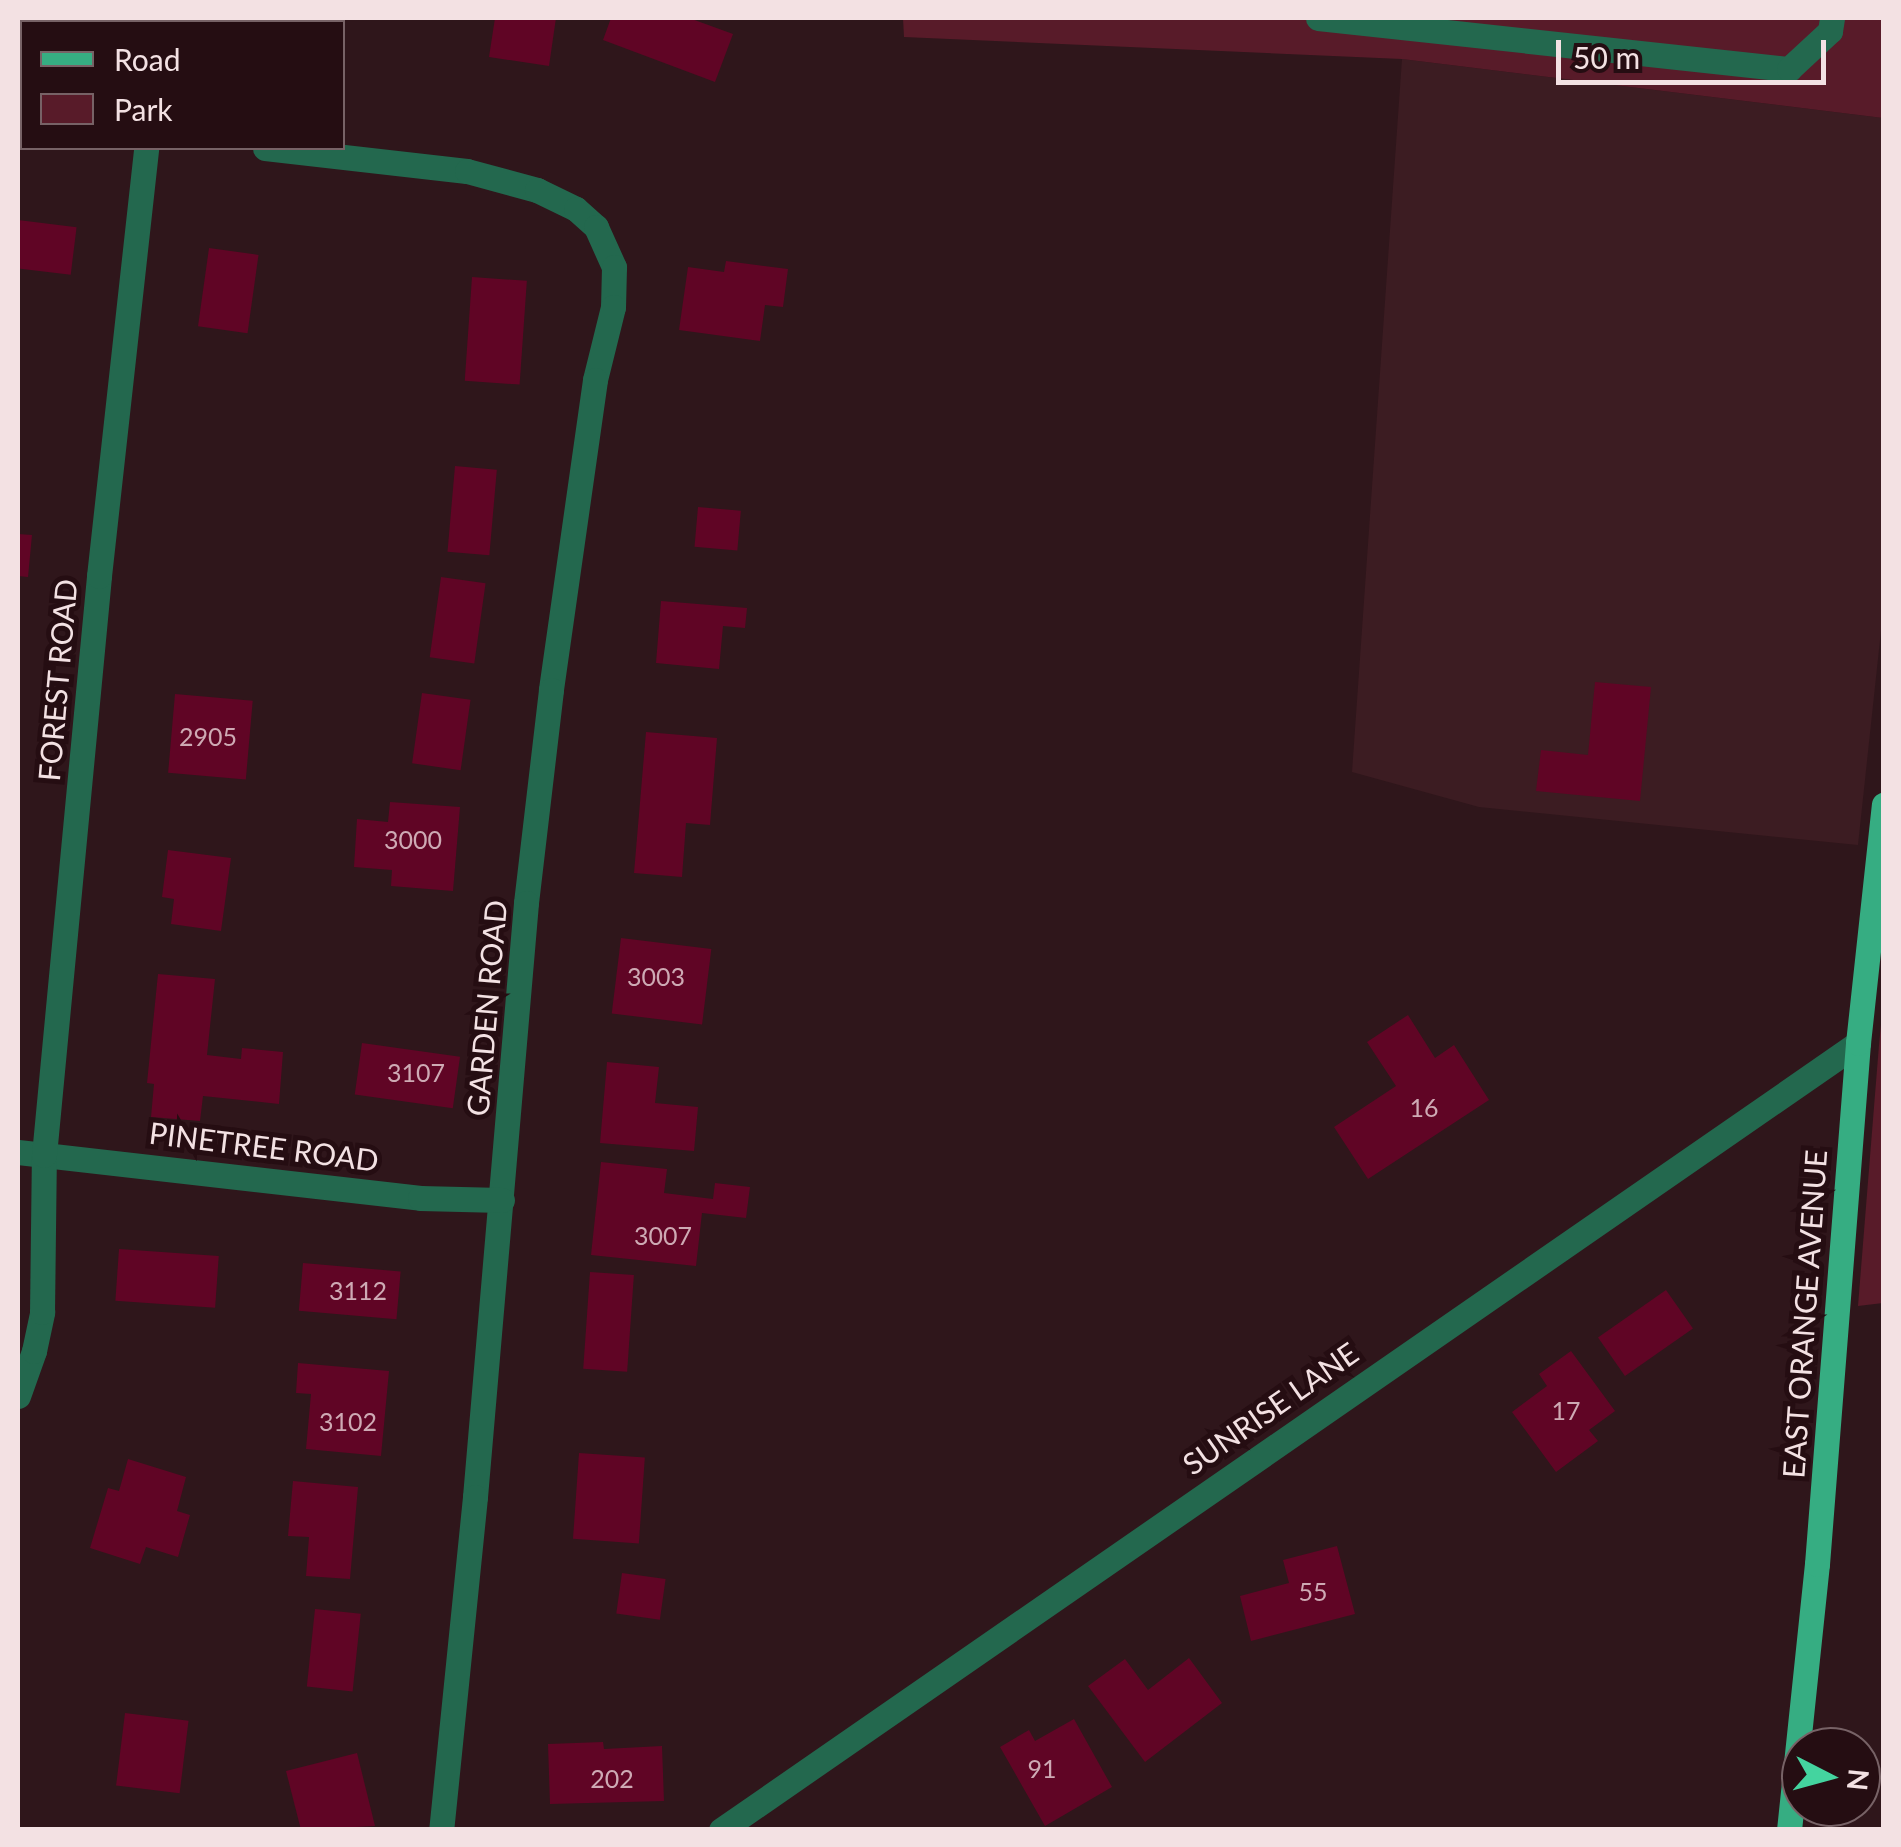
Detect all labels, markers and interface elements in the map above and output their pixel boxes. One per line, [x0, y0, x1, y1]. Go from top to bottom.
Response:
legend [20, 20, 345, 150]
scale bar [1561, 20, 1831, 82]
text: 50 m [1573, 39, 1640, 75]
text: Road [114, 41, 181, 77]
text: Park [114, 91, 173, 127]
street label: FOREST ROAD [30, 577, 84, 783]
house number: 2905 [179, 721, 237, 751]
house number: 3000 [384, 824, 442, 854]
street label: GARDEN ROAD [459, 898, 513, 1118]
house number: 3003 [627, 961, 685, 991]
house number: 3107 [387, 1057, 445, 1087]
house number: 16 [1410, 1092, 1438, 1122]
street label: PINETREE ROAD [147, 1114, 381, 1178]
street label: EAST ORANGE AVENUE [1775, 1148, 1833, 1480]
house number: 3007 [634, 1220, 692, 1250]
house number: 3112 [329, 1275, 387, 1305]
street label: SUNRISE LANE [1175, 1334, 1365, 1482]
house number: 17 [1552, 1395, 1580, 1425]
house number: 3102 [319, 1406, 377, 1436]
house number: 55 [1299, 1576, 1327, 1606]
north arrow [1781, 1727, 1881, 1827]
house number: 91 [1028, 1753, 1056, 1783]
house number: 202 [590, 1763, 634, 1793]
text: N [1841, 1767, 1877, 1792]

